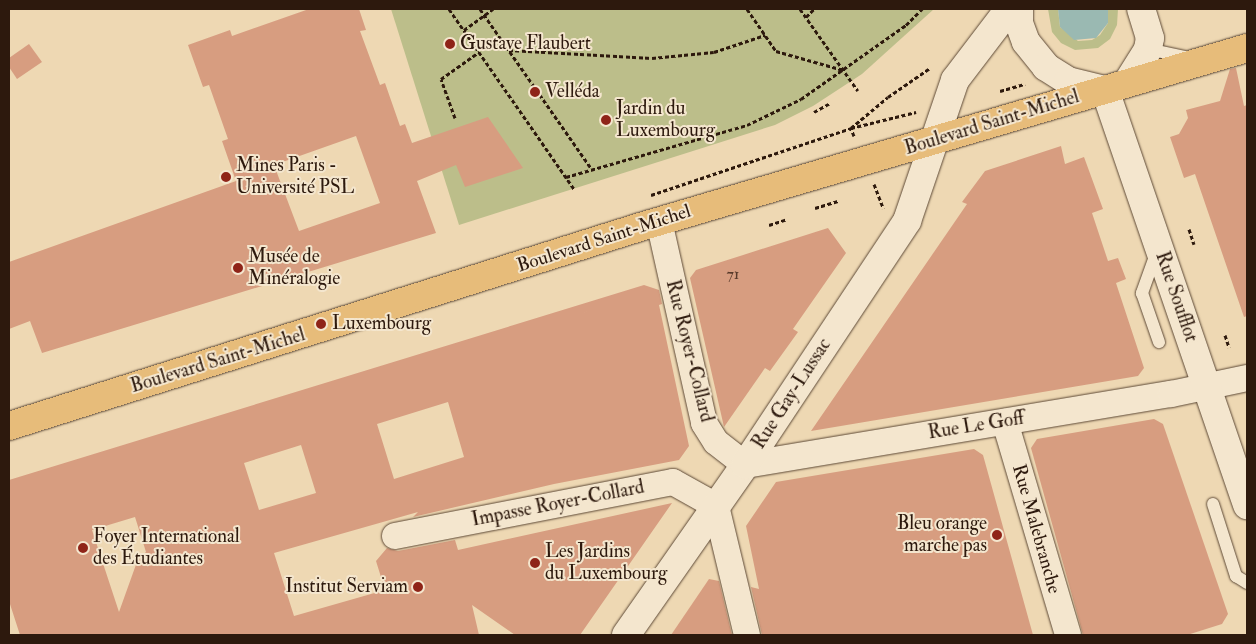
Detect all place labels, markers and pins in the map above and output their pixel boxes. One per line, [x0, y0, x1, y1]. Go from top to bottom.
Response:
place label: Gustave Flaubert [460, 33, 591, 55]
marker: Gustave Flaubert [444, 38, 456, 50]
place label: Velléda [545, 81, 600, 103]
marker: Velléda [529, 86, 541, 98]
place label: Jardin du Luxembourg [616, 98, 715, 142]
marker: Jardin du Luxembourg [600, 114, 612, 126]
place label: Mines Paris - Université PSL [236, 155, 354, 199]
marker: Mines Paris - Université PSL [220, 171, 232, 183]
place label: Musée de Minéralogie [248, 246, 340, 290]
marker: Musée de Minéralogie [232, 262, 244, 274]
place label: Luxembourg [332, 313, 431, 335]
marker: Luxembourg [314, 317, 328, 331]
place label: Bleu orange marche pas [897, 513, 987, 557]
place label: Foyer International des Étudiantes [93, 526, 240, 570]
marker: Bleu orange marche pas [991, 529, 1003, 541]
place label: Les Jardins du Luxembourg [545, 541, 667, 585]
marker: Foyer International des Étudiantes [77, 542, 89, 554]
marker: Les Jardins du Luxembourg [529, 557, 541, 569]
place label: Institut Serviam [285, 576, 408, 598]
marker: Institut Serviam [412, 581, 424, 593]

